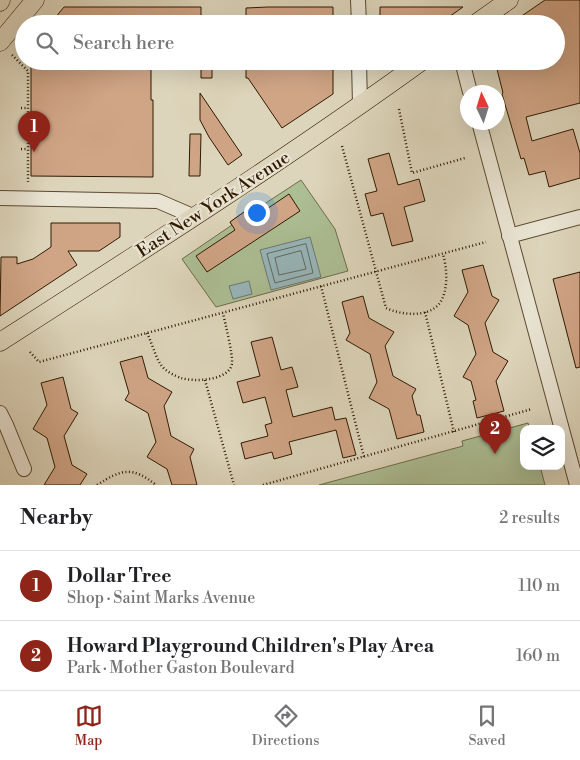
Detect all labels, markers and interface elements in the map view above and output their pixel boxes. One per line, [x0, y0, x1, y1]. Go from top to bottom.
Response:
search box [15, 15, 565, 70]
icon: search [33, 29, 61, 57]
text: Search here [73, 31, 174, 55]
north arrow [460, 85, 505, 130]
pin: 1 [18, 111, 50, 152]
street label: East New York Avenue [132, 146, 294, 263]
your location [244, 200, 270, 226]
pin: 2 [479, 413, 511, 454]
map controls [520, 425, 565, 470]
button: layers [520, 425, 565, 470]
text: Nearby [20, 505, 93, 531]
text: 2 results [499, 508, 560, 528]
text: Dollar Tree [67, 564, 172, 588]
text: 1 [32, 576, 40, 596]
text: 110 m [518, 576, 560, 596]
text: Shop · Saint Marks Avenue [67, 588, 255, 608]
text: Howard Playground Children's Play Area [67, 634, 434, 658]
text: 2 [31, 646, 41, 666]
text: 160 m [516, 646, 560, 666]
text: Park · Mother Gaston Boulevard [67, 658, 295, 678]
tab: Map [75, 702, 103, 750]
tab: Directions [252, 702, 319, 750]
tab: Saved [469, 702, 505, 750]

